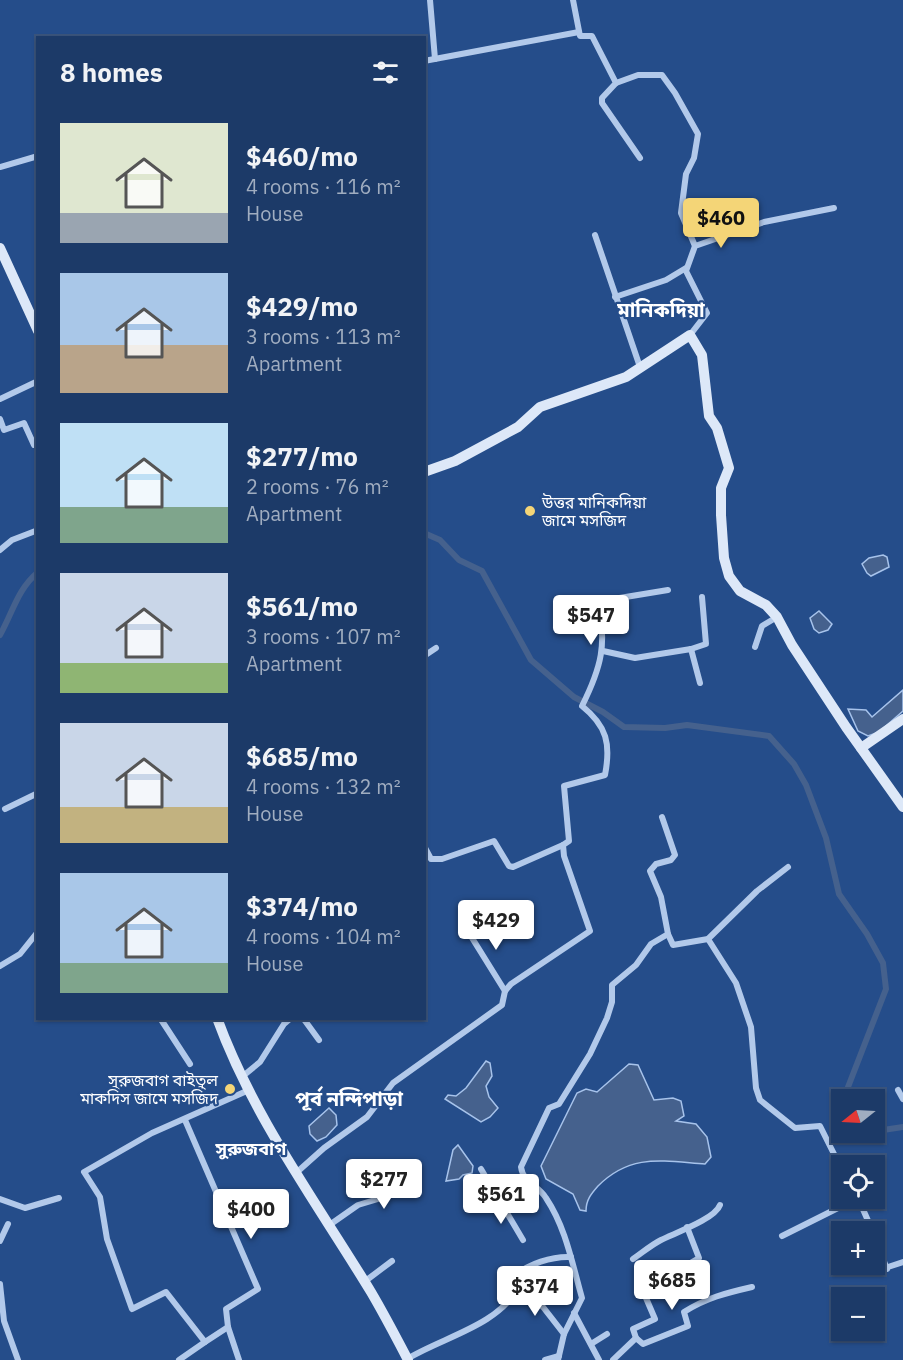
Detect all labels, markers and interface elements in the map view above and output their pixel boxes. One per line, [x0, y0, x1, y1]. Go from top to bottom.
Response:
text: 8 homes [60, 55, 163, 89]
icon: filters [369, 56, 402, 89]
text: $460/mo [246, 139, 358, 173]
icon: home [108, 147, 180, 219]
text: 4 rooms · 116 m² [246, 173, 401, 200]
pin: $460 [685, 198, 757, 249]
text: House [246, 200, 303, 227]
text: $460 [697, 204, 745, 231]
text: $429/mo [246, 289, 358, 323]
district label: মানিকদিয়া [616, 296, 705, 323]
icon: home [108, 297, 180, 369]
text: 3 rooms · 113 m² [246, 323, 401, 350]
text: Apartment [246, 350, 342, 377]
text: $277/mo [246, 439, 358, 473]
icon: home [108, 447, 180, 519]
text: 2 rooms · 76 m² [246, 473, 389, 500]
place label: উত্তর মানিকদিয়া জামে মসজিদ [541, 492, 647, 530]
text: Apartment [246, 500, 342, 527]
marker: উত্তর মানিকদিয়া জামে মসজিদ [523, 504, 537, 518]
text: $561/mo [246, 589, 358, 623]
pin: $547 [555, 595, 627, 646]
icon: home [108, 597, 180, 669]
text: $547 [567, 601, 615, 628]
text: 3 rooms · 107 m² [246, 623, 401, 650]
text: Apartment [246, 650, 342, 677]
text: $685/mo [246, 739, 358, 773]
icon: home [108, 747, 180, 819]
text: 4 rooms · 132 m² [246, 773, 401, 800]
text: House [246, 800, 303, 827]
text: $374/mo [246, 889, 358, 923]
icon: home [108, 897, 180, 969]
pin: $429 [460, 900, 532, 951]
text: $429 [472, 906, 520, 933]
text: 4 rooms · 104 m² [246, 923, 401, 950]
text: House [246, 950, 303, 977]
place label: সুরুজবাগ বাইতুল মাকদিস জামে মসজিদ [79, 1070, 219, 1108]
marker: সুরুজবাগ বাইতুল মাকদিস জামে মসজিদ [223, 1082, 237, 1096]
district label: পূর্ব নন্দিপাড়া [295, 1085, 403, 1112]
north arrow [831, 1089, 885, 1143]
map controls [831, 1089, 885, 1341]
district label: সুরুজবাগ [215, 1137, 287, 1160]
button: locate [831, 1155, 885, 1209]
pin: $277 [348, 1159, 420, 1210]
text: $277 [360, 1165, 408, 1192]
pin: $561 [465, 1174, 537, 1225]
text: $561 [477, 1180, 525, 1207]
pin: $400 [215, 1189, 287, 1240]
text: $400 [227, 1195, 275, 1222]
button: + [831, 1221, 885, 1275]
pin: $685 [636, 1260, 708, 1311]
pin: $374 [499, 1266, 571, 1317]
text: $685 [648, 1266, 696, 1293]
text: $374 [511, 1272, 559, 1299]
button: − [831, 1287, 885, 1341]

